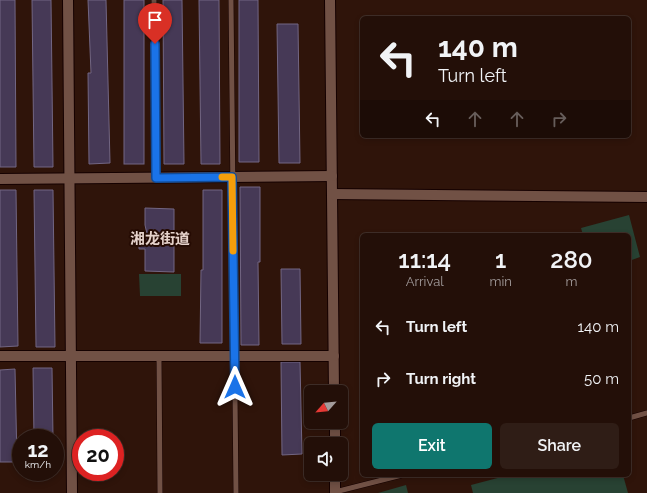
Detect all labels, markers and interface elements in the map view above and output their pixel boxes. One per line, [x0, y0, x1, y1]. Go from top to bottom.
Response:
pin [138, 3, 172, 44]
icon: arrive [144, 9, 166, 31]
text: 140 m [438, 31, 518, 64]
icon: left [372, 32, 424, 84]
text: Turn left [438, 65, 507, 86]
icon: left [422, 108, 444, 130]
icon: ahead [464, 108, 486, 130]
icon: ahead [506, 108, 528, 130]
icon: right [548, 108, 570, 130]
district label: 湘龙街道 [130, 230, 190, 248]
text: 11:14 [398, 245, 451, 274]
text: 1 [495, 245, 506, 274]
text: 280 [550, 245, 593, 274]
text: Arrival [406, 274, 444, 289]
text: min [490, 274, 512, 289]
text: m [565, 274, 577, 289]
icon: left [372, 316, 394, 338]
text: Turn left [406, 318, 467, 336]
text: 140 m [578, 318, 619, 336]
position arrow [214, 366, 256, 408]
icon: right [372, 368, 394, 390]
text: Turn right [406, 370, 476, 388]
text: 50 m [584, 370, 619, 388]
north arrow [304, 385, 348, 429]
map controls [304, 385, 348, 481]
button: Exit [372, 423, 492, 469]
button: Share [500, 423, 619, 469]
speed limit sign: 20 [72, 429, 124, 481]
button: sound [304, 437, 348, 481]
text: 12 [27, 438, 49, 462]
text: km/h [25, 459, 51, 470]

